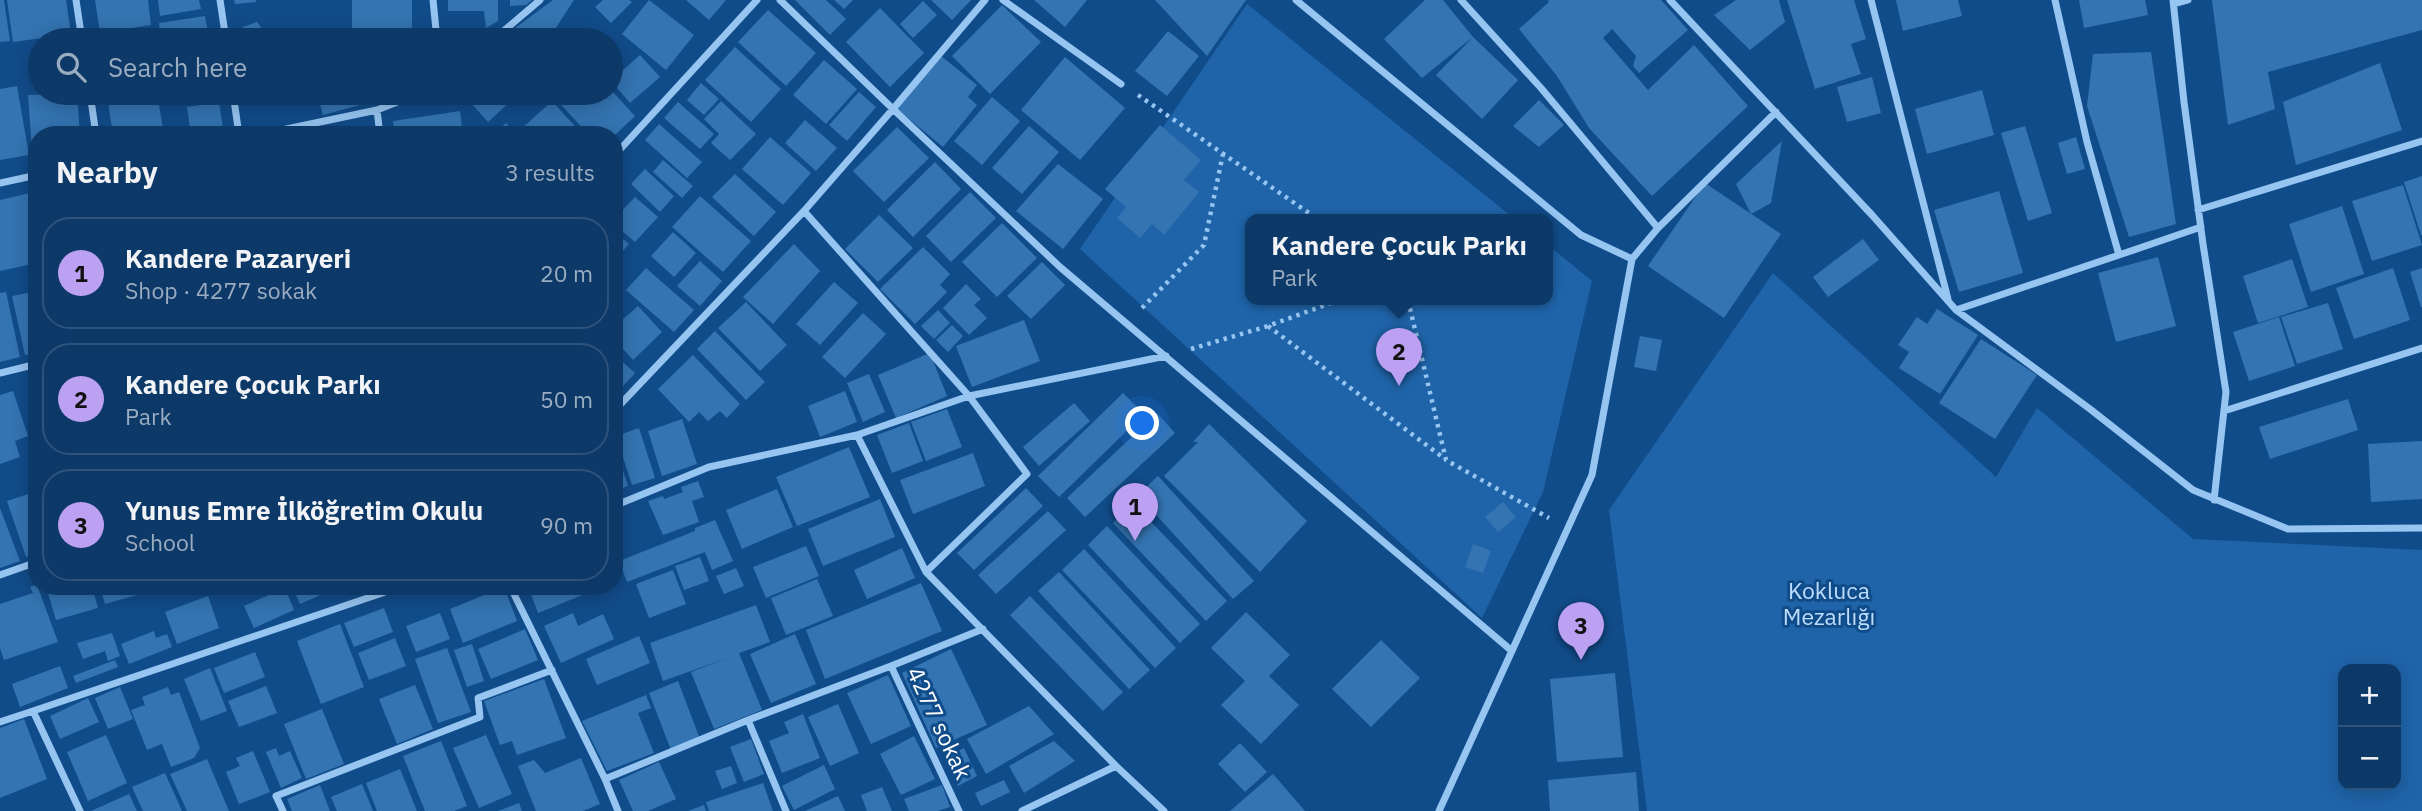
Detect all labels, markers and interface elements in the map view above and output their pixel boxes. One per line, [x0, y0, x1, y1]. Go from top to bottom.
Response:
search box [28, 28, 623, 105]
icon: search [52, 48, 90, 86]
text: Search here [108, 50, 247, 84]
text: Nearby [56, 152, 158, 191]
text: 3 results [505, 157, 595, 187]
popup [1245, 214, 1553, 305]
text: Kandere Çocuk Parkı [1271, 228, 1527, 262]
text: Kandere Pazaryeri [125, 241, 351, 275]
text: 1 [74, 258, 88, 288]
text: 20 m [540, 258, 593, 288]
text: Park [1271, 262, 1318, 292]
text: Shop · 4277 sokak [125, 275, 317, 305]
pin: 2 [1376, 328, 1422, 386]
text: Kandere Çocuk Parkı [125, 367, 381, 401]
text: 2 [74, 384, 88, 414]
text: 50 m [540, 384, 593, 414]
text: Park [125, 401, 172, 431]
your location [1125, 406, 1159, 440]
pin: 1 [1112, 483, 1158, 541]
text: Yunus Emre İlköğretim Okulu [125, 493, 483, 527]
text: 3 [74, 510, 88, 540]
text: 90 m [540, 510, 593, 540]
text: School [125, 527, 195, 557]
park label: Kokluca Mezarlığı [1783, 575, 1875, 631]
pin: 3 [1558, 602, 1604, 660]
street label: 4277 sokak [901, 661, 979, 784]
map controls [2338, 664, 2401, 790]
button: + [2338, 664, 2401, 727]
button: − [2338, 727, 2401, 790]

